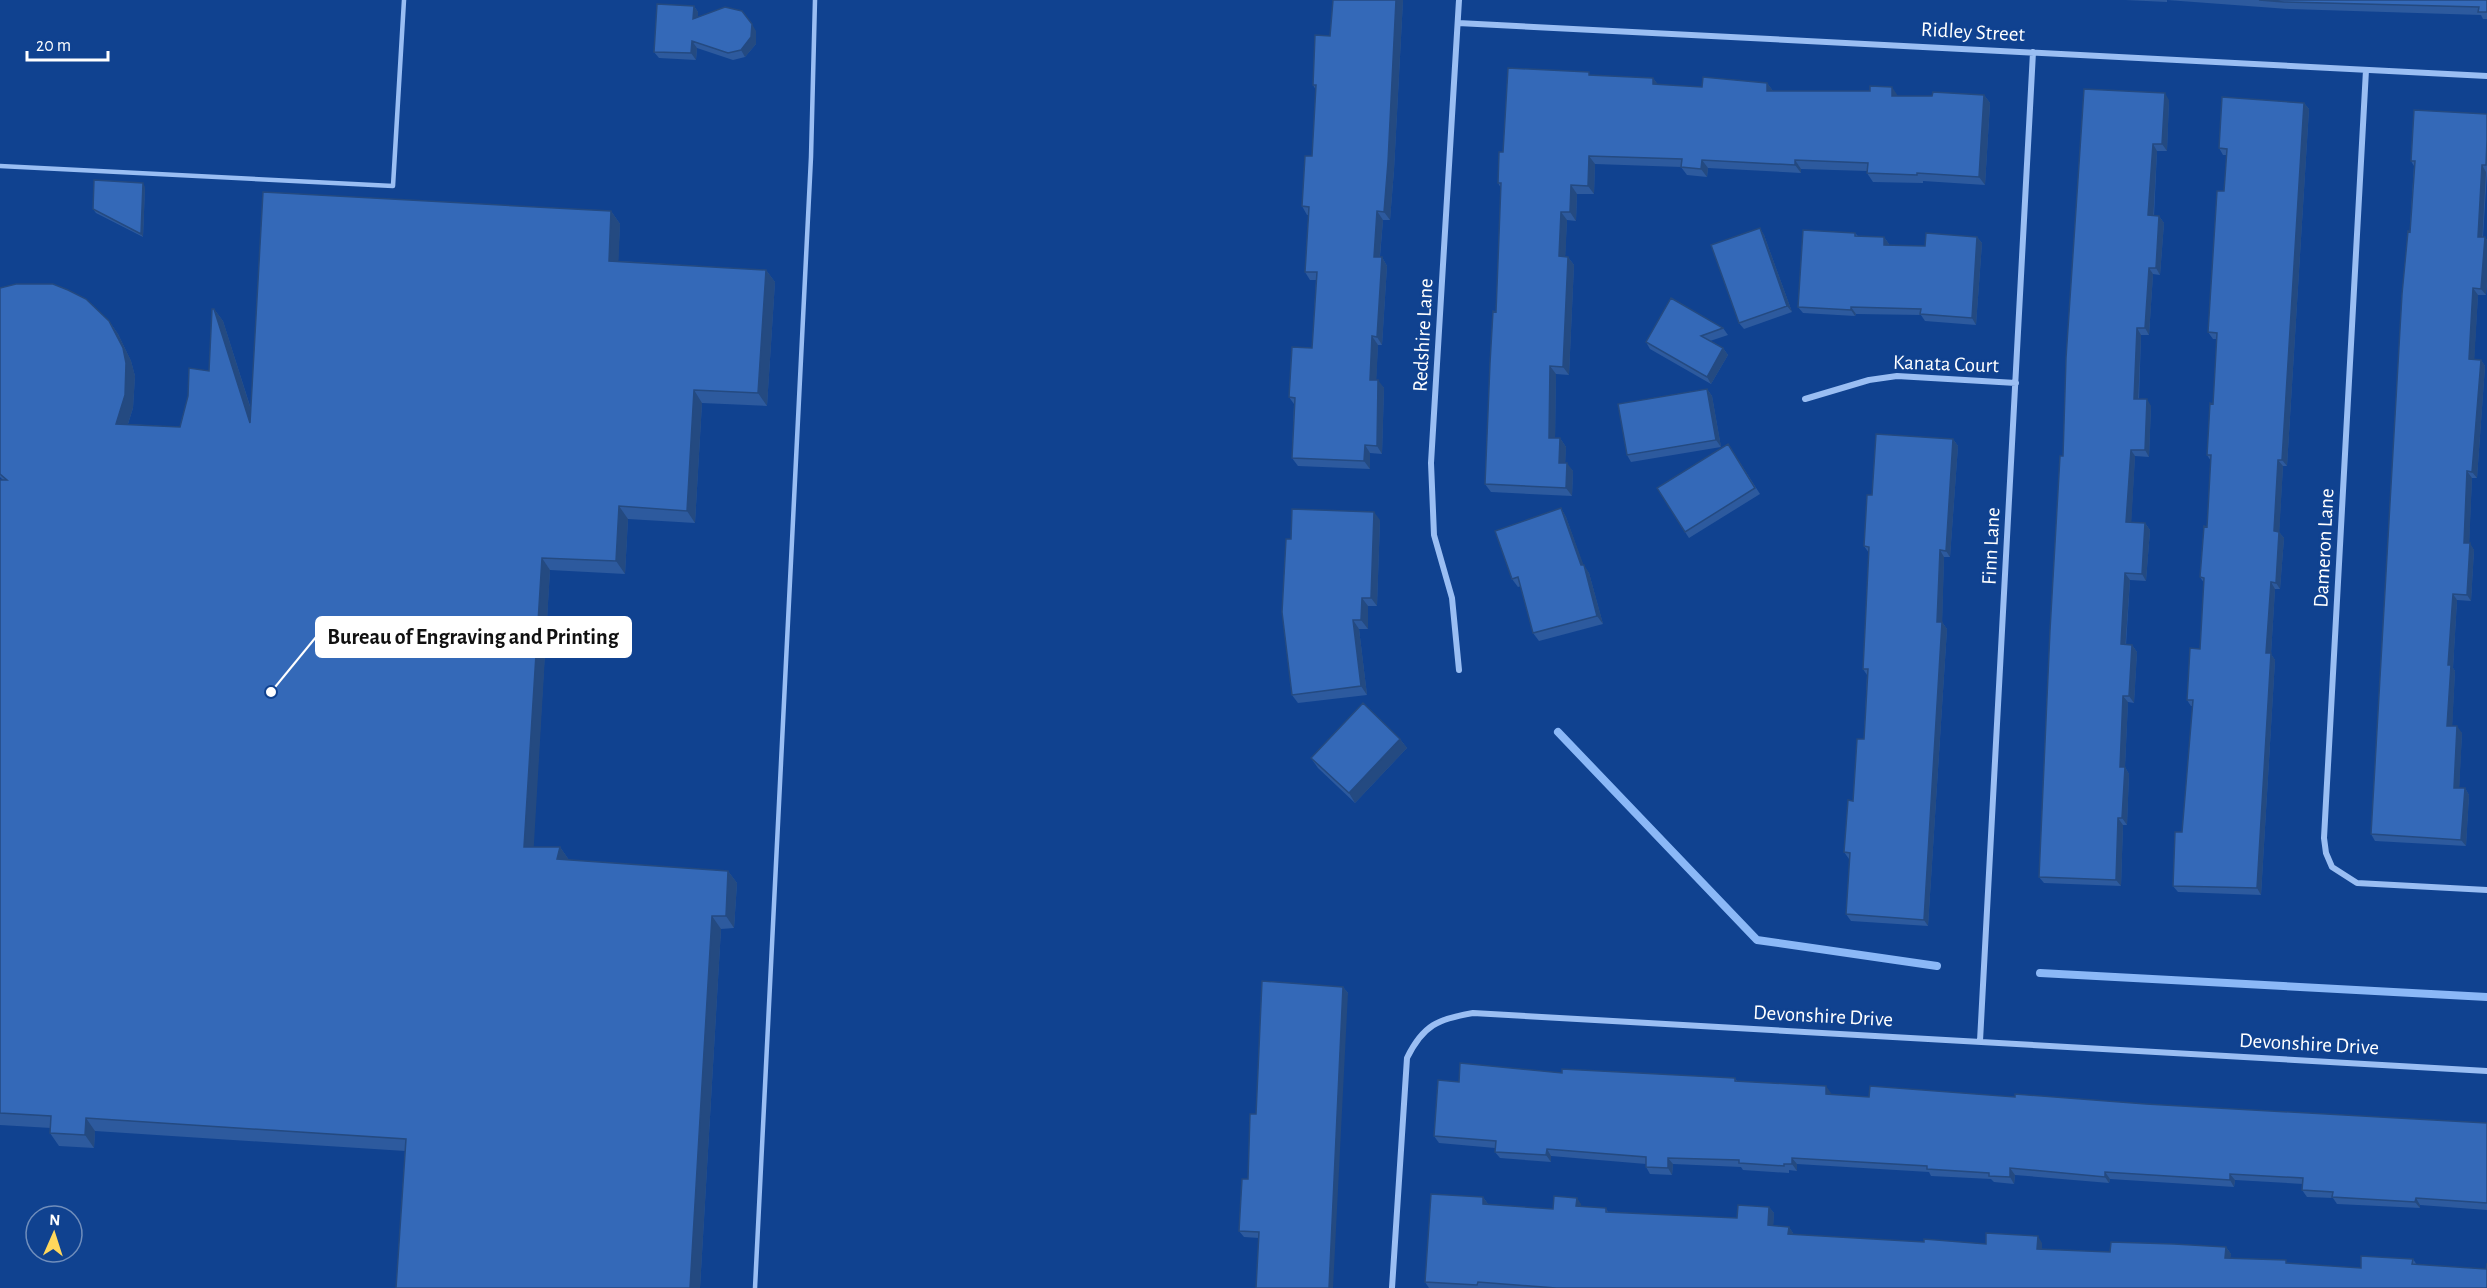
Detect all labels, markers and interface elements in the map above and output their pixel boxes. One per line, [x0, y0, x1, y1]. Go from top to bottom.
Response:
street label: Ridley Street [1920, 19, 2026, 45]
scale bar [27, 24, 108, 62]
text: 20 m [36, 37, 71, 55]
street label: Redshire Lane [1410, 278, 1436, 392]
street label: Kanata Court [1893, 352, 2000, 376]
street label: Dameron Lane [2310, 488, 2338, 608]
street label: Finn Lane [1978, 507, 2004, 585]
callout: Bureau of Engraving and Printing [316, 617, 631, 657]
text: Bureau of Engraving and Printing [327, 626, 620, 648]
street label: Devonshire Drive [1752, 1002, 1894, 1030]
street label: Devonshire Drive [2238, 1030, 2380, 1058]
north arrow [24, 1204, 84, 1264]
text: N [49, 1212, 61, 1228]

